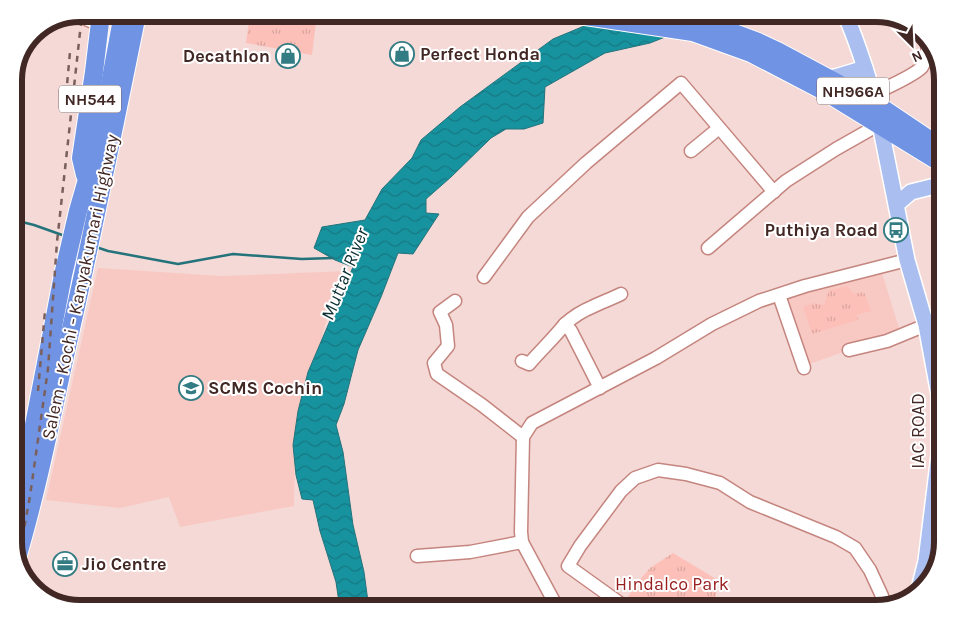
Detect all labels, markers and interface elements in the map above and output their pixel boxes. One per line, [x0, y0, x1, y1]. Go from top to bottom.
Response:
north arrow [887, 20, 937, 70]
shop icon: Perfect Honda [389, 41, 415, 67]
shop icon: Decathlon [275, 43, 301, 69]
place label: Perfect Honda [420, 43, 540, 65]
place label: Decathlon [183, 45, 270, 67]
text: N [909, 47, 925, 66]
road number: NH966A [817, 78, 889, 104]
road number: NH544 [59, 86, 121, 112]
street label: Salem - Kochi - Kanyakumari Highway [37, 132, 123, 442]
bus stop icon: Puthiya Road [883, 217, 909, 243]
place label: Puthiya Road [765, 219, 878, 241]
water label: Muttar River [317, 223, 374, 323]
school or university icon: SCMS Cochin [178, 375, 204, 401]
place label: SCMS Cochin [208, 377, 322, 399]
street label: IAC ROAD [907, 393, 929, 469]
office icon: Jio Centre [52, 551, 78, 577]
place label: Jio Centre [82, 553, 167, 575]
park label: Hindalco Park [615, 573, 729, 595]

